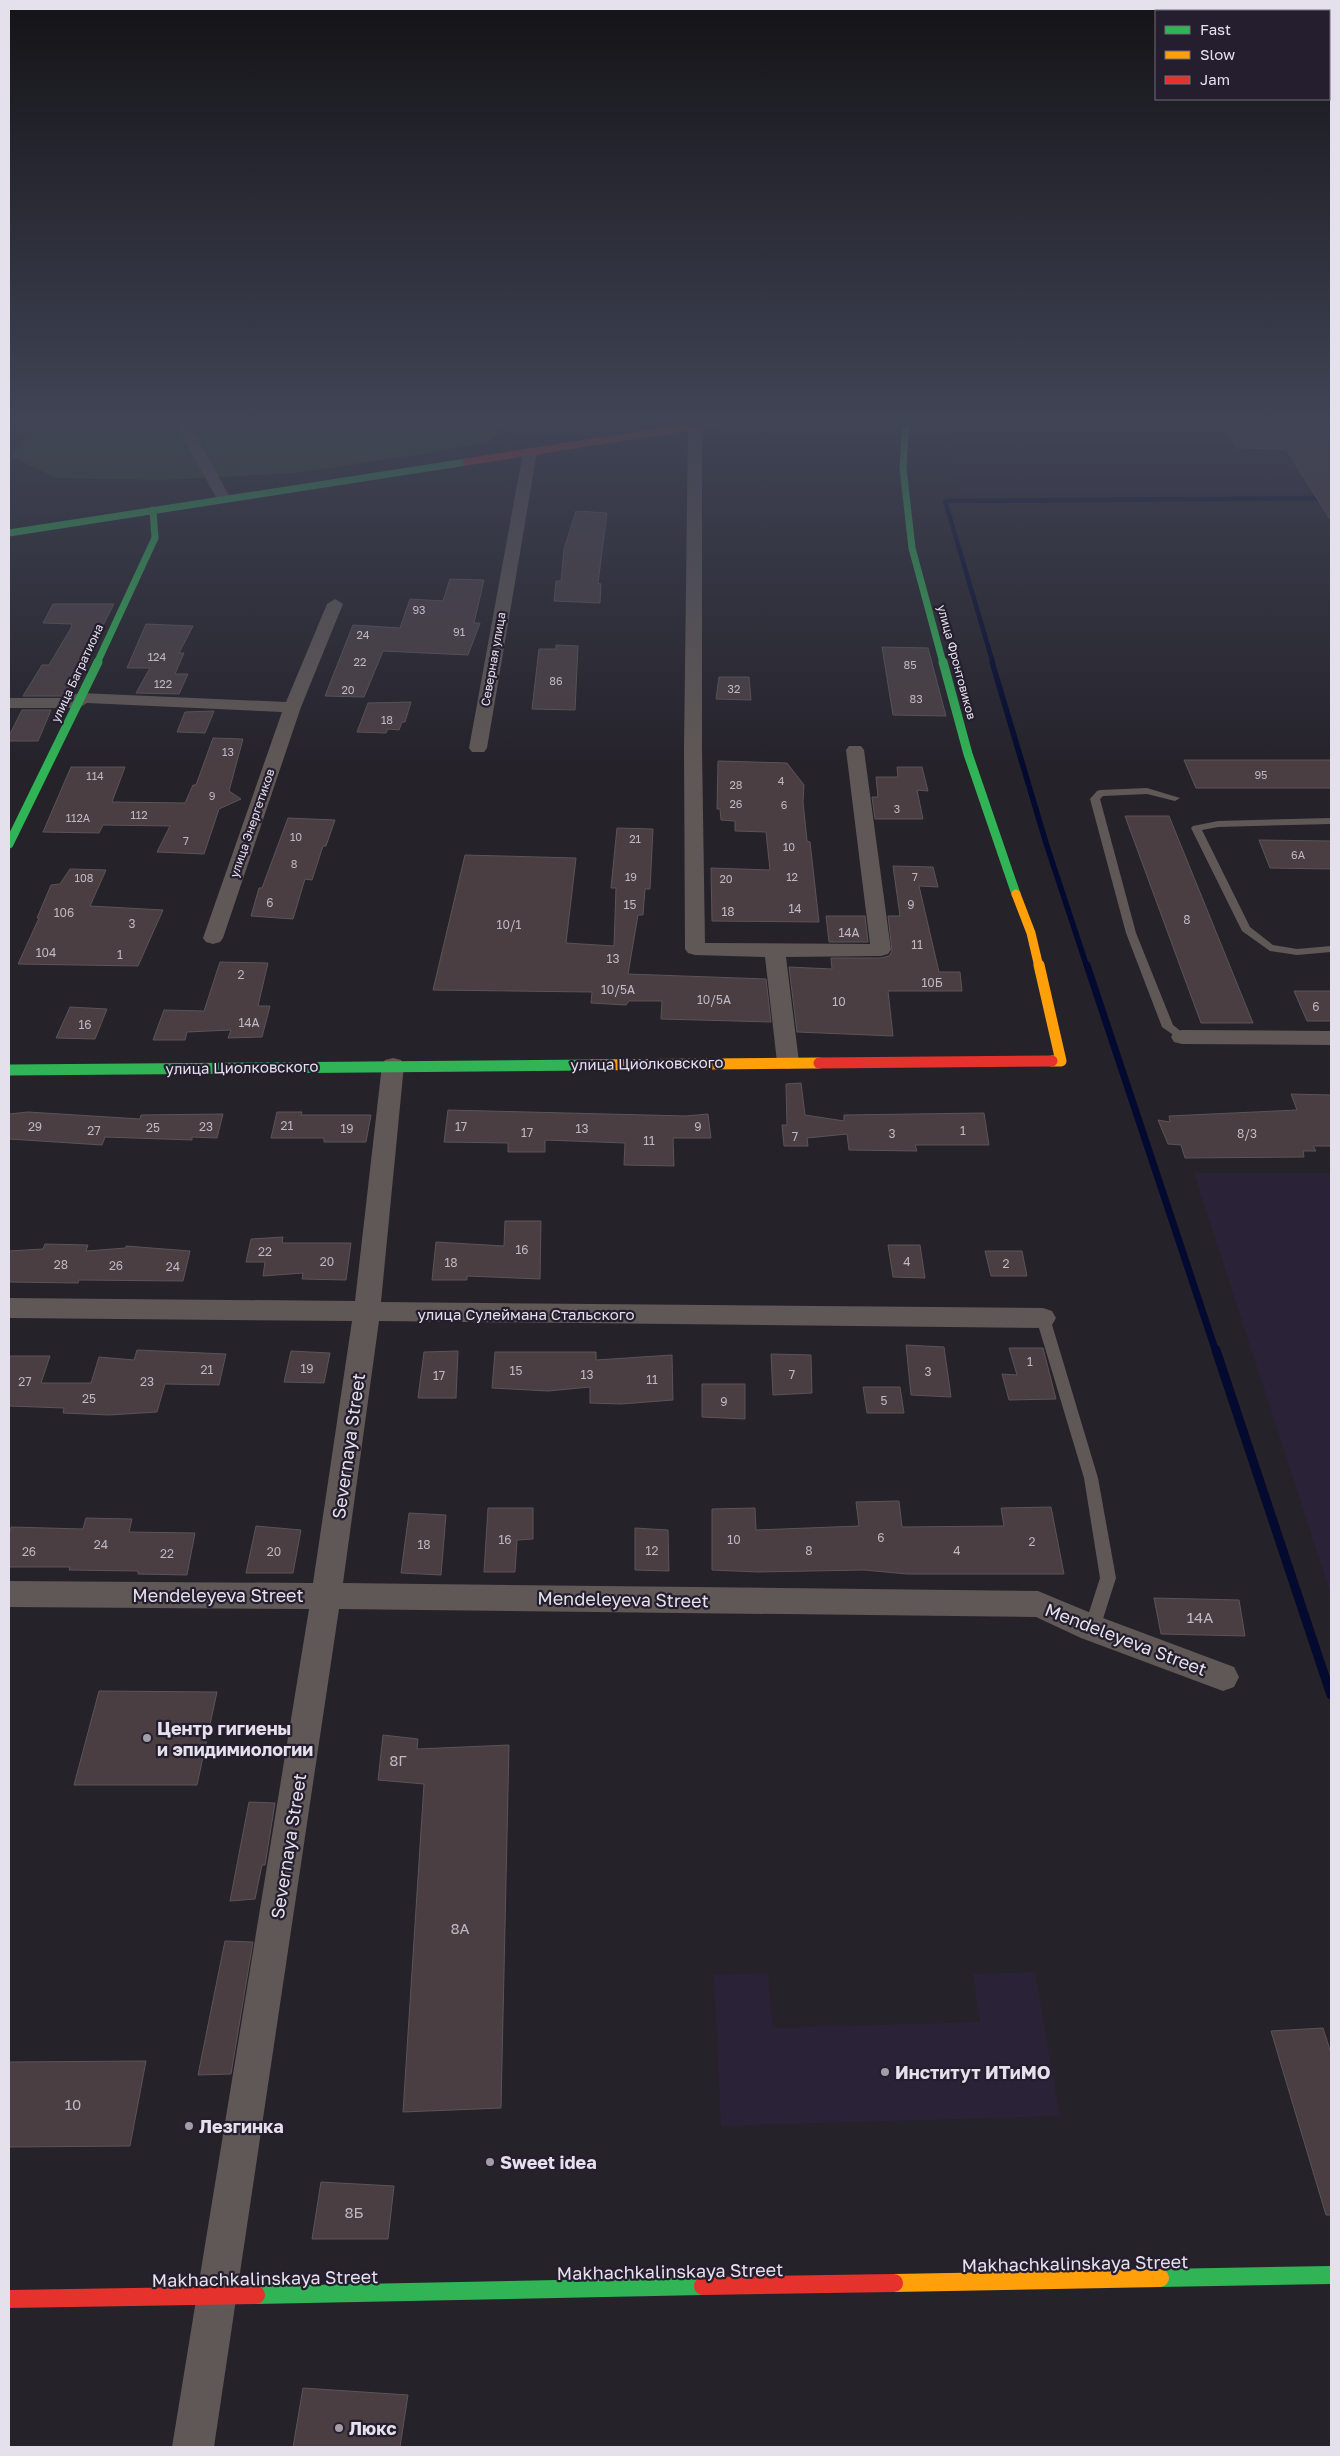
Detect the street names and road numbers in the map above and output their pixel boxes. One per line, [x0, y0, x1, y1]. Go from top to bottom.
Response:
street label: улица Фронтовиков [934, 603, 980, 721]
street label: Северная улица [477, 611, 509, 707]
street label: улица Багратиона [48, 621, 106, 725]
street label: улица Энергетиков [226, 766, 278, 879]
street label: улица Циолковского [570, 1053, 724, 1073]
street label: улица Циолковского [165, 1057, 319, 1077]
street label: улица Сулеймана Стальского [417, 1305, 635, 1323]
street label: Severnaya Street [327, 1372, 369, 1520]
street label: Mendeleyeva Street [132, 1584, 304, 1606]
street label: Mendeleyeva Street [537, 1587, 709, 1611]
street label: Mendeleyeva Street [1042, 1598, 1210, 1680]
street label: Severnaya Street [266, 1772, 310, 1920]
street label: Makhachkalinskaya Street [962, 2250, 1188, 2276]
street label: Makhachkalinskaya Street [557, 2258, 783, 2284]
street label: Makhachkalinskaya Street [152, 2265, 378, 2291]

